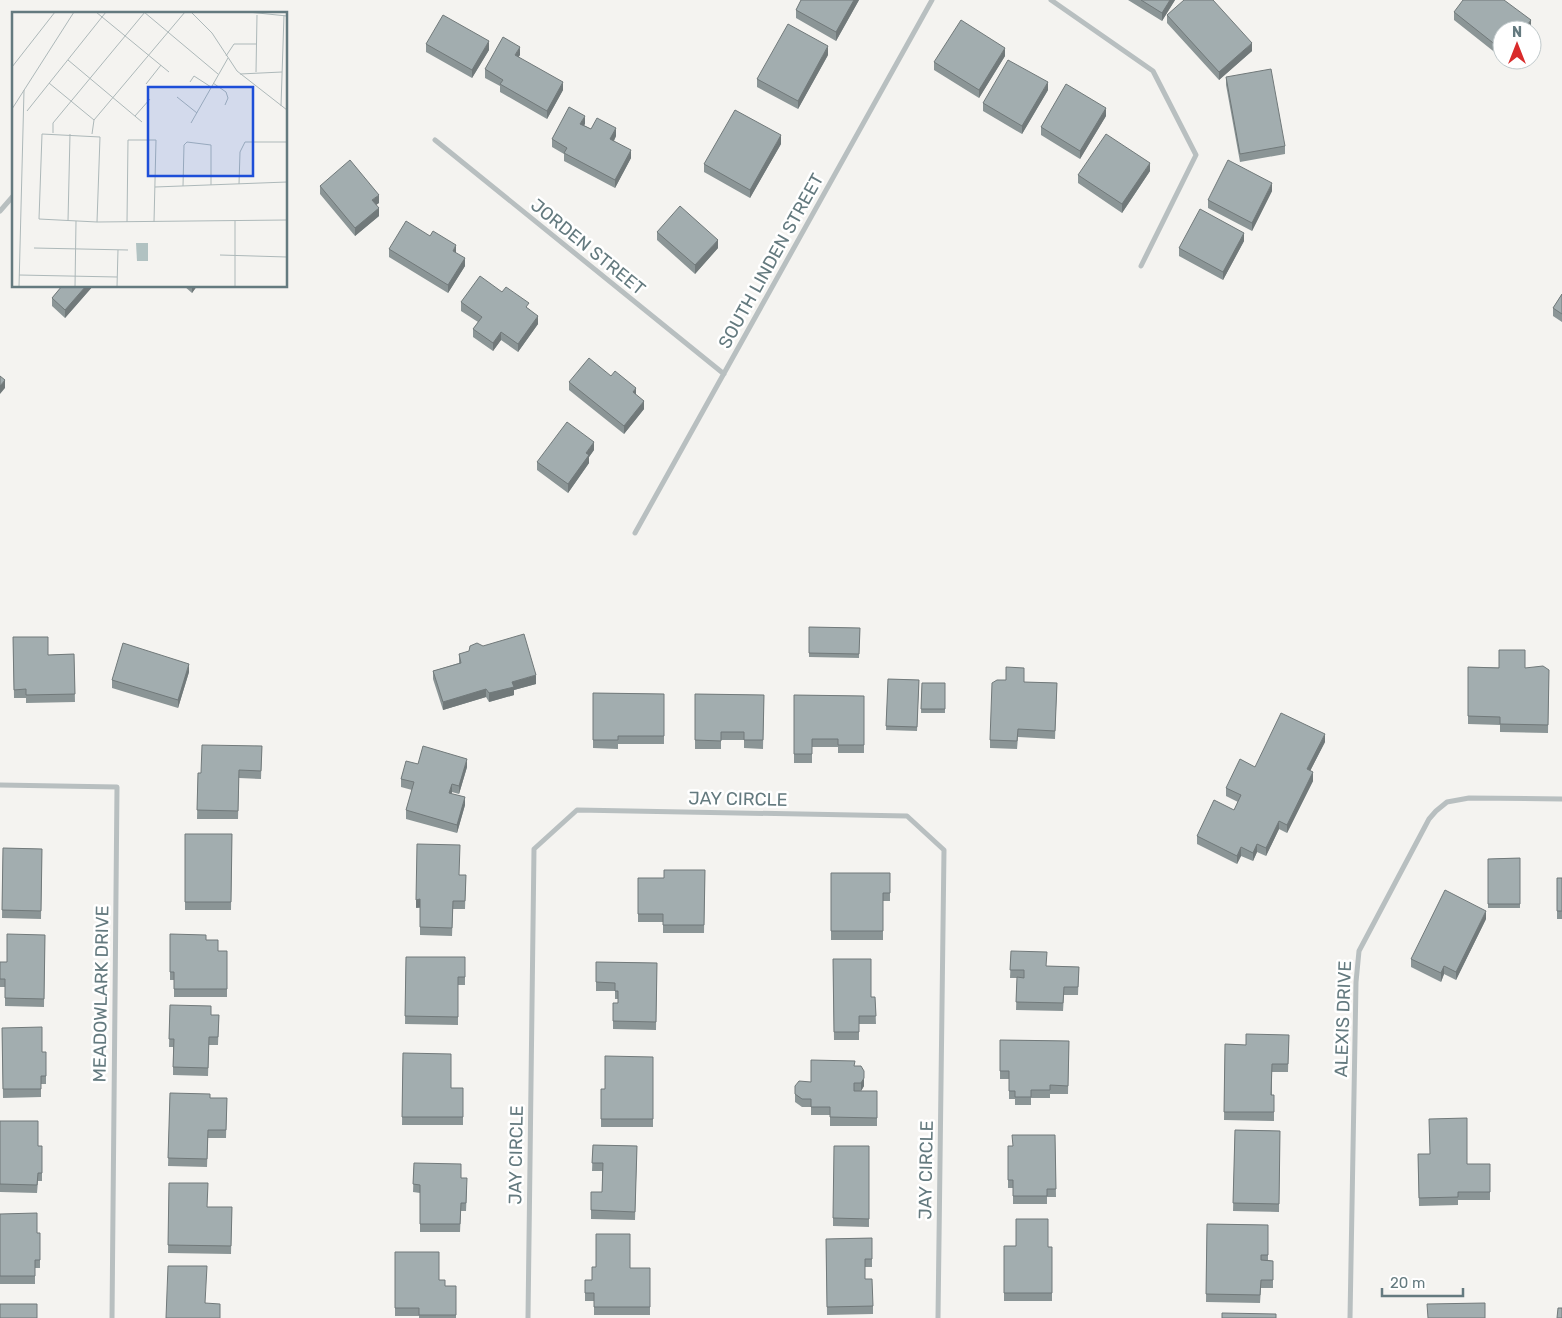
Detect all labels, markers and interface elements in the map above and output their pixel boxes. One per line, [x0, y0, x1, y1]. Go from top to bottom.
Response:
inset map [12, 12, 288, 288]
north arrow [1492, 20, 1542, 70]
text: N [1512, 24, 1522, 41]
street label: SOUTH LINDEN STREET [714, 170, 828, 352]
street label: JORDEN STREET [526, 194, 650, 300]
street label: JAY CIRCLE [688, 787, 788, 811]
street label: MEADOWLARK DRIVE [88, 905, 114, 1083]
street label: ALEXIS DRIVE [1330, 960, 1356, 1078]
street label: JAY CIRCLE [504, 1105, 528, 1205]
street label: JAY CIRCLE [914, 1120, 938, 1220]
scale bar [1382, 1266, 1463, 1298]
text: 20 m [1390, 1274, 1425, 1292]

